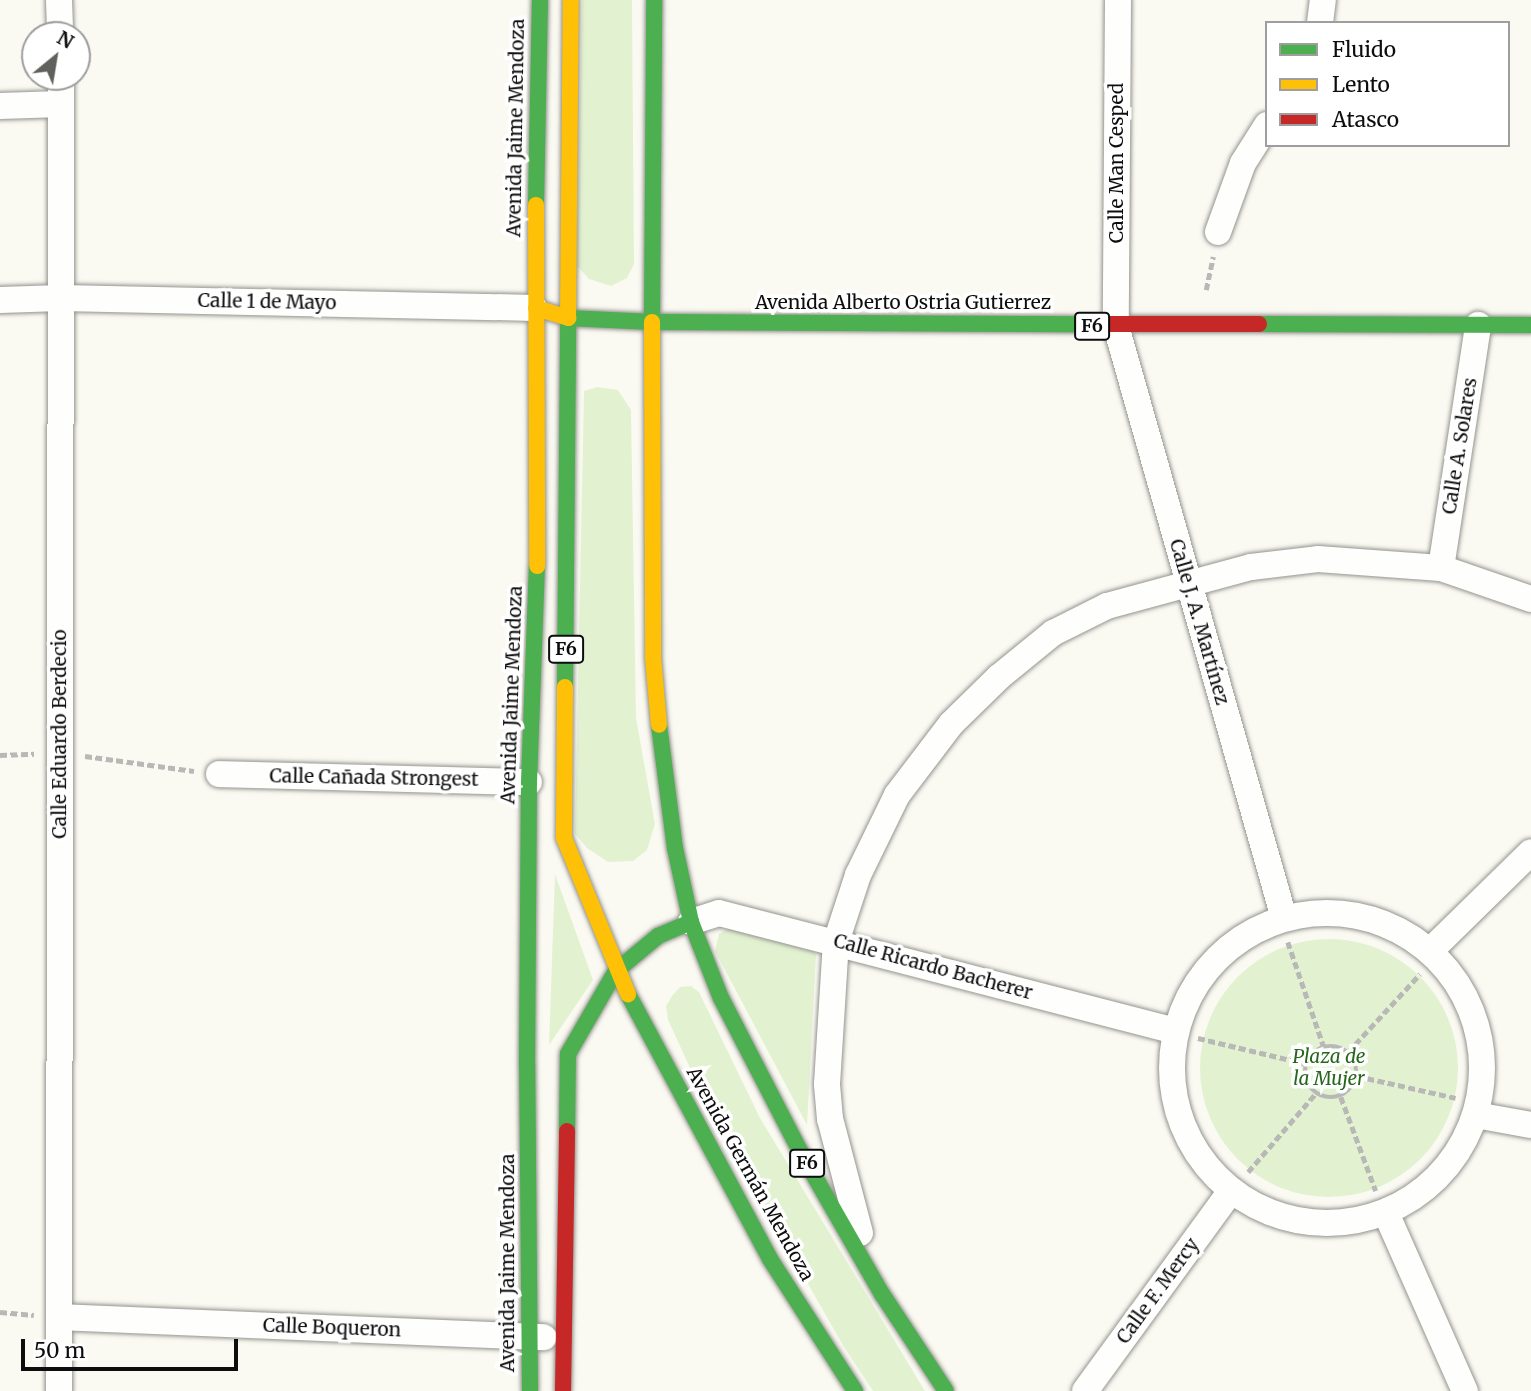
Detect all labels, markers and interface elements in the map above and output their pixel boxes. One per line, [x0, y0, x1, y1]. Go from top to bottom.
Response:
street label: Avenida Jaime Mendoza [503, 19, 529, 237]
north arrow [21, 21, 91, 91]
legend [1265, 21, 1510, 147]
text: N [53, 25, 78, 54]
text: Fluido [1332, 36, 1396, 63]
text: Lento [1332, 71, 1390, 98]
street label: Calle Man Cesped [1106, 83, 1128, 243]
text: Atasco [1332, 106, 1399, 133]
street label: Calle 1 de Mayo [197, 289, 337, 315]
street label: Avenida Alberto Ostria Gutierrez [755, 292, 1051, 314]
road number: F6 [1073, 312, 1111, 340]
street label: Calle A. Solares [1438, 376, 1482, 516]
street label: Calle J. A. Martínez [1164, 537, 1234, 707]
street label: Avenida Jaime Mendoza [497, 585, 527, 805]
street label: Calle Eduardo Berdecio [49, 629, 71, 839]
road number: F6 [547, 634, 585, 664]
street label: Calle Cañada Strongest [269, 765, 479, 791]
street label: Calle Ricardo Bacherer [831, 929, 1035, 1005]
park label: Plaza de la Mujer [1292, 1046, 1366, 1090]
street label: Avenida Germán Mendoza [682, 1063, 818, 1285]
road number: F6 [788, 1148, 826, 1178]
street label: Avenida Jaime Mendoza [497, 1154, 519, 1372]
street label: Calle F. Mercy [1112, 1234, 1204, 1348]
street label: Calle Boqueron [262, 1314, 402, 1342]
scale bar [24, 1324, 242, 1368]
text: 50 m [34, 1337, 85, 1364]

